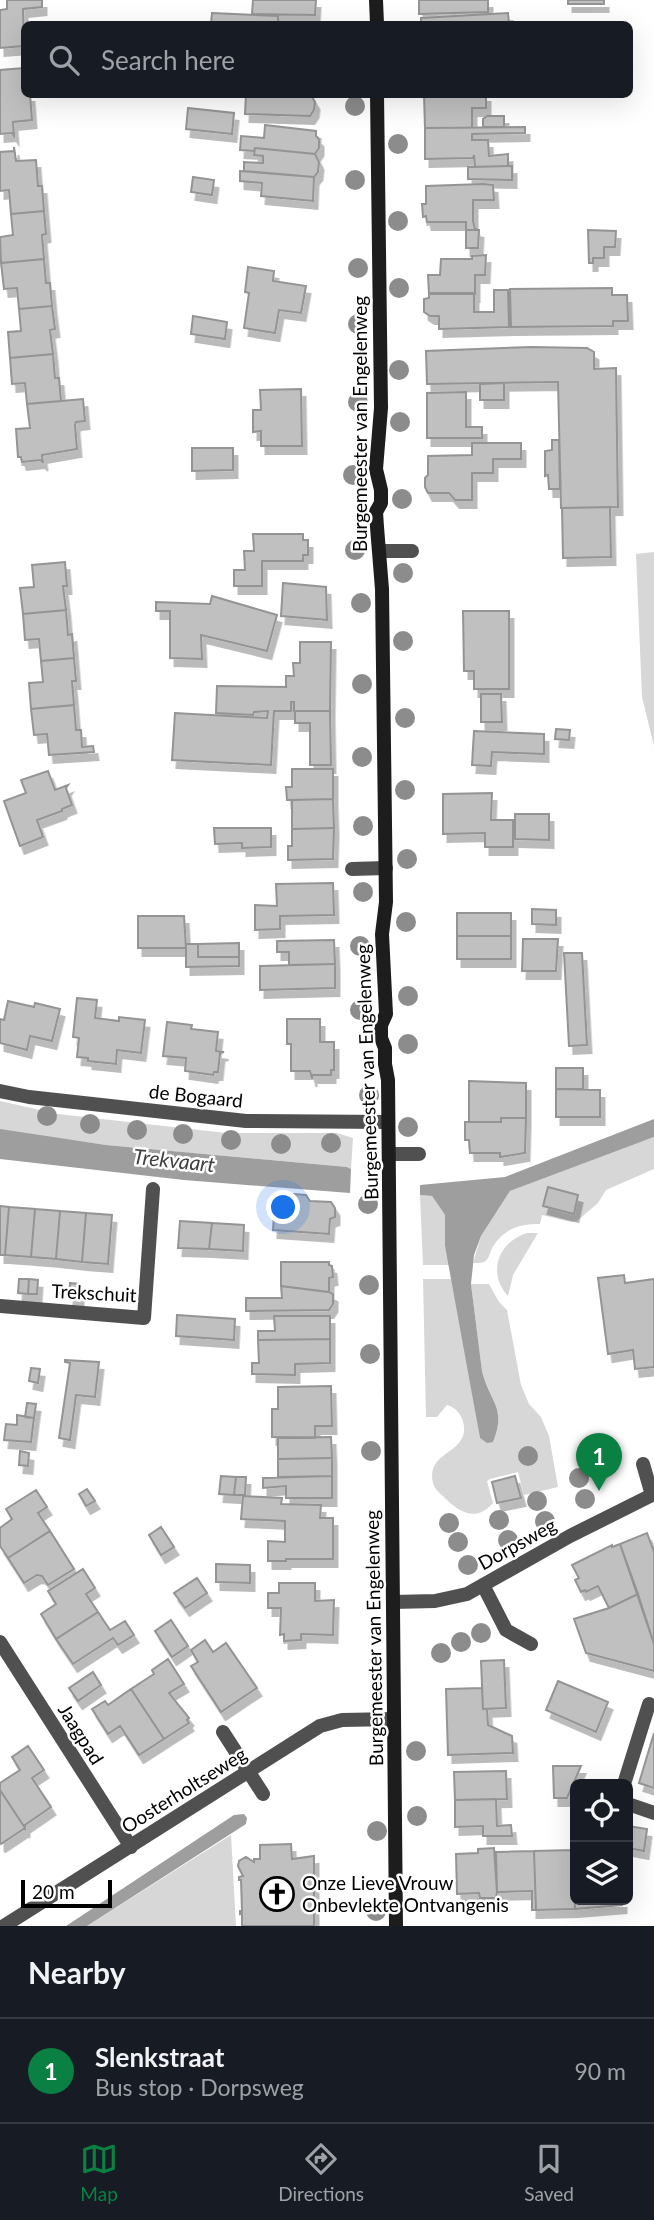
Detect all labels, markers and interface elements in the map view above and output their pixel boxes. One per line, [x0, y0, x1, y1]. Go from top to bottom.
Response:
search box [21, 21, 633, 98]
icon: search [45, 41, 83, 79]
text: Search here [101, 44, 235, 76]
street label: Burgemeester van Engelenweg [348, 296, 371, 552]
street label: Burgemeester van Engelenweg [351, 944, 382, 1200]
street label: de Bogaard [148, 1079, 244, 1112]
water label: Trekvaart [132, 1143, 217, 1176]
your location [266, 1190, 300, 1224]
street label: Trekschuit [51, 1279, 137, 1306]
pin: 1 [576, 1433, 622, 1491]
street label: Burgemeester van Engelenweg [360, 1510, 387, 1766]
street label: Dorpsweg [474, 1513, 560, 1574]
street label: Jaagpad [54, 1699, 109, 1768]
street label: Oosterholtseweg [117, 1742, 251, 1837]
map controls [570, 1779, 633, 1905]
button: locate [570, 1779, 633, 1842]
button: layers [570, 1842, 633, 1905]
place label: Onze Lieve Vrouw Onbevlekte Ontvangenis [302, 1871, 509, 1916]
church icon: Onze Lieve Vrouw Onbevlekte Ontvangenis [258, 1875, 296, 1913]
scale bar [21, 1877, 112, 1909]
text: 20 m [32, 1880, 75, 1903]
text: Nearby [28, 1954, 126, 1990]
text: Slenkstraat [95, 2041, 225, 2073]
text: 1 [44, 2057, 58, 2085]
text: 90 m [575, 2057, 626, 2085]
text: Bus stop · Dorpsweg [95, 2073, 304, 2101]
tab: Map [80, 2140, 118, 2205]
tab: Directions [278, 2140, 364, 2205]
tab: Saved [524, 2140, 574, 2205]

